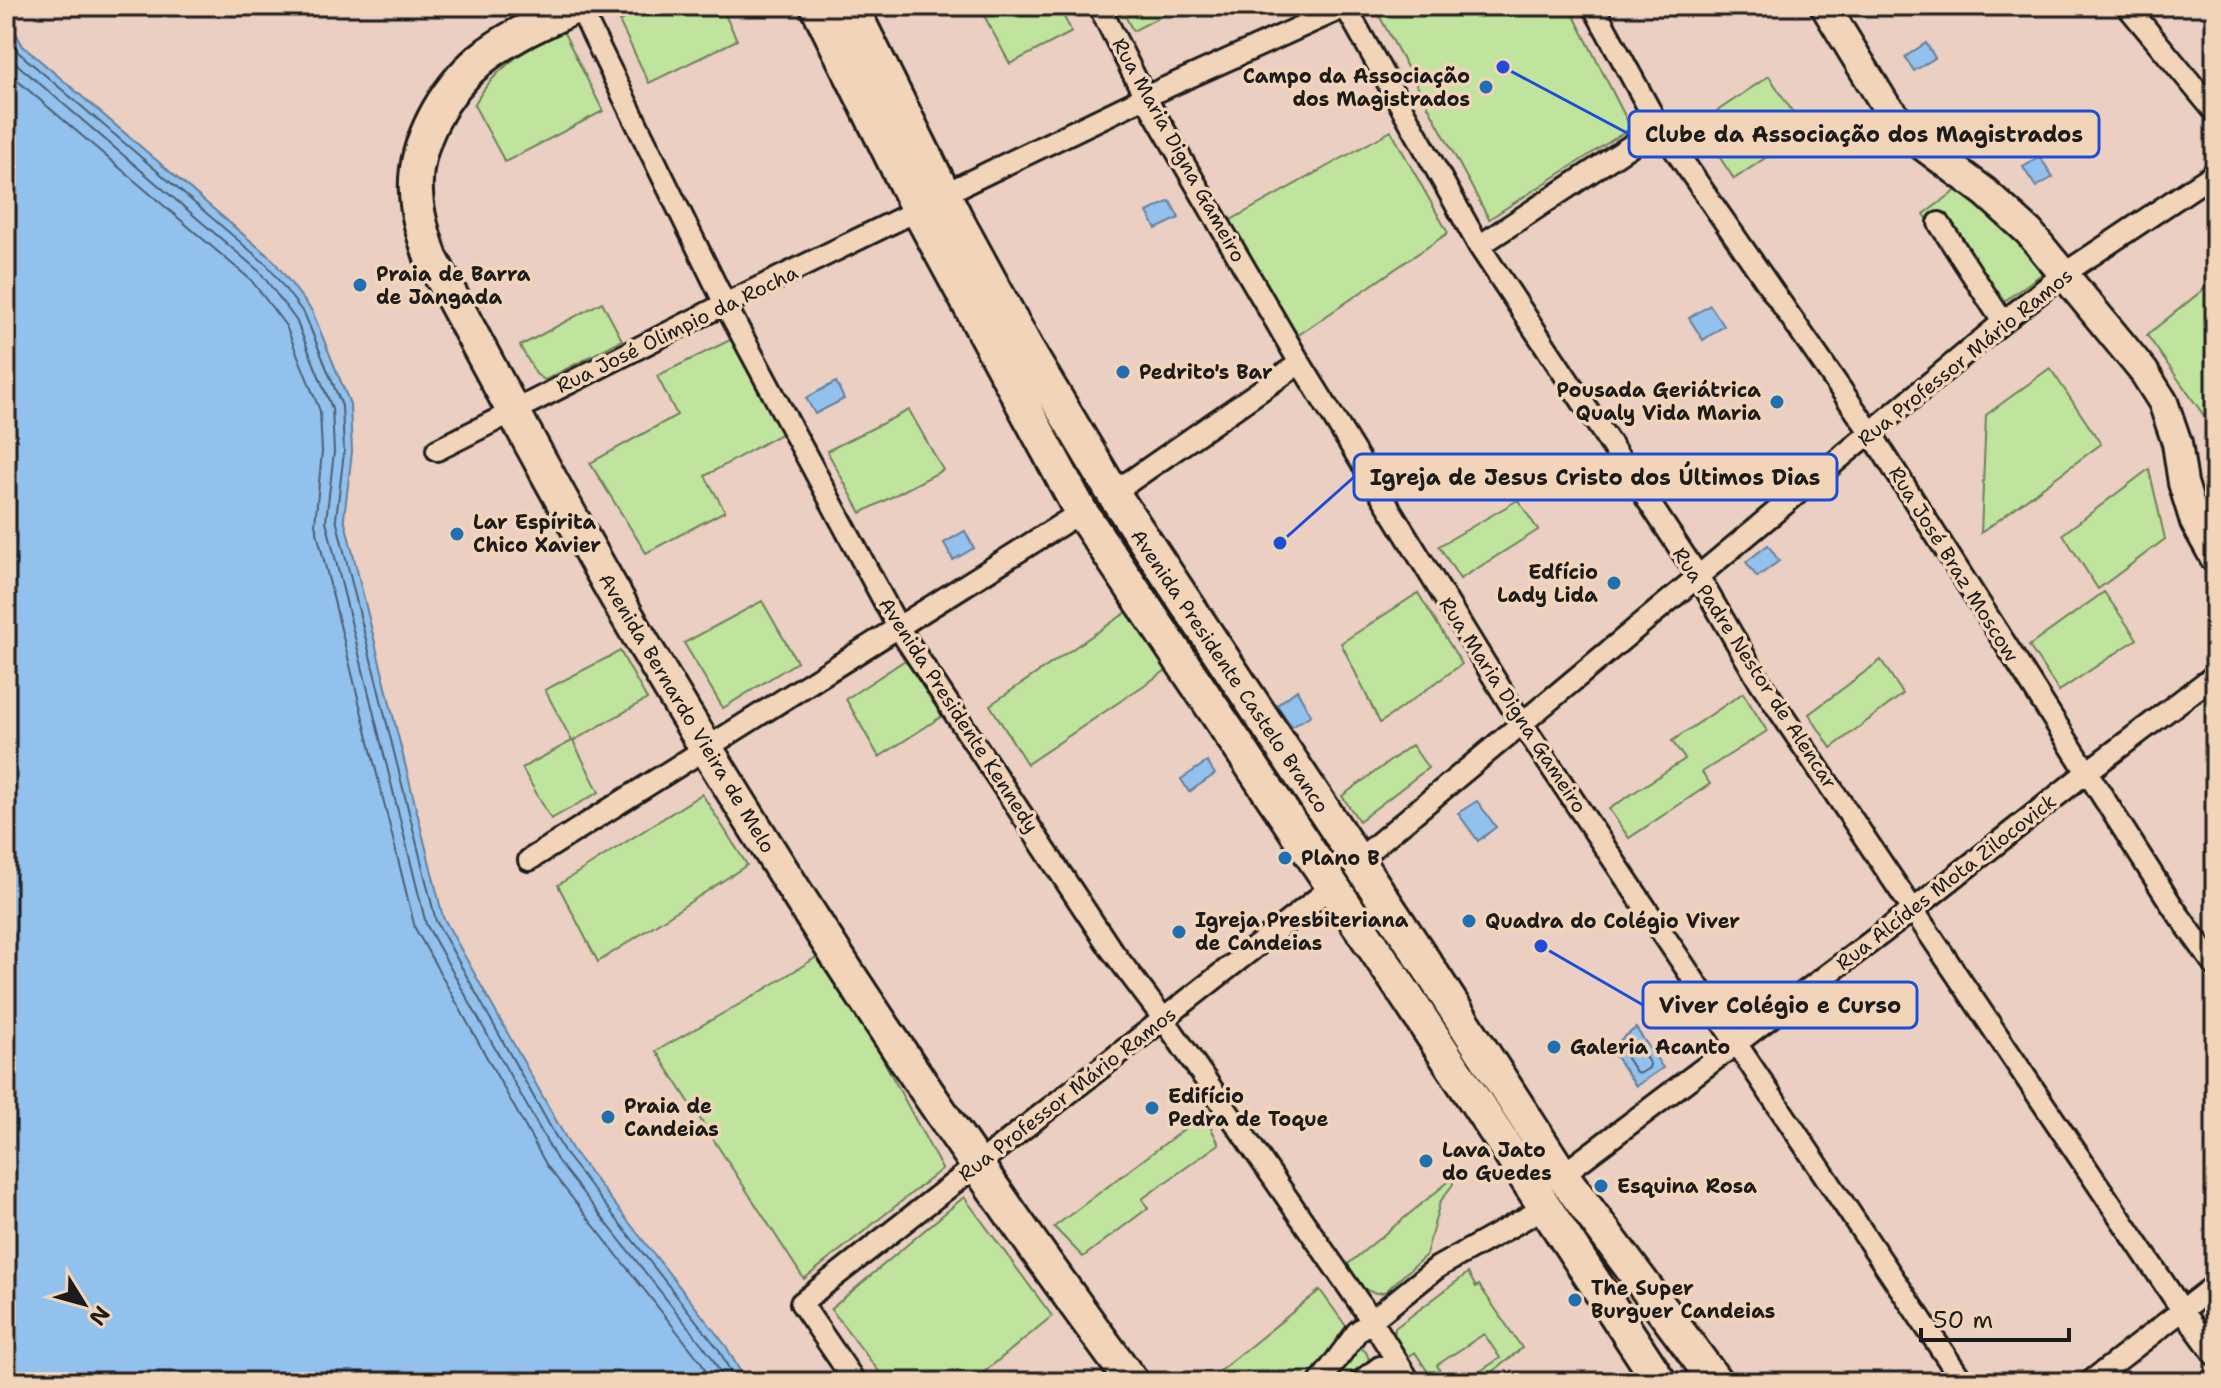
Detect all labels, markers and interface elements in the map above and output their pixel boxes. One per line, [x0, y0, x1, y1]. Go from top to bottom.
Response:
street label: Rua Maria Digna Gameiro [1106, 33, 1252, 267]
place label: Campo da Associação dos Magistrados [1243, 63, 1470, 112]
marker: Campo da Associação dos Magistrados [1477, 78, 1495, 96]
callout: Clube da Associação dos Magistrados [1629, 111, 2099, 157]
text: Clube da Associação dos Magistrados [1645, 120, 2083, 149]
street label: Rua José Olimpio da Rocha [552, 259, 803, 399]
place label: Praia de Barra de Jangada [376, 261, 531, 310]
street label: Rua Professor Mário Ramos [1852, 262, 2078, 452]
marker: Praia de Barra de Jangada [351, 276, 369, 294]
place label: Pedrito's Bar [1139, 359, 1273, 385]
marker: Pedrito's Bar [1114, 363, 1132, 381]
place label: Pousada Geriátrica Qualy Vida Maria [1557, 377, 1761, 426]
marker: Pousada Geriátrica Qualy Vida Maria [1768, 393, 1786, 411]
callout: Igreja de Jesus Cristo dos Últimos Dias [1354, 454, 1837, 500]
text: Igreja de Jesus Cristo dos Últimos Dias [1370, 461, 1820, 492]
street label: Rua José Braz Moscow [1883, 461, 2025, 667]
place label: Lar Espírita Chico Xavier [473, 509, 601, 558]
street label: Avenida Presidente Castelo Branco [1125, 524, 1335, 818]
marker: Lar Espírita Chico Xavier [448, 525, 466, 543]
street label: Rua Padre Nestor de Alencar [1667, 542, 1843, 794]
place label: Edfício Lady Lida [1497, 559, 1598, 608]
street label: Avenida Bernardo Vieira de Melo [593, 568, 781, 858]
marker: Edfício Lady Lida [1605, 574, 1623, 592]
street label: Avenida Presidente Kennedy [873, 592, 1045, 838]
street label: Rua Maria Digna Gameiro [1433, 592, 1593, 818]
street label: Rua Alcídes Mota Zilocovick [1831, 788, 2061, 976]
place label: Plano B [1301, 845, 1380, 871]
marker: Plano B [1276, 849, 1294, 867]
place label: Igreja Presbiteriana de Candeias [1195, 907, 1409, 956]
place label: Quadra do Colégio Viver [1485, 908, 1740, 934]
marker: Quadra do Colégio Viver [1460, 912, 1478, 930]
marker: Igreja Presbiteriana de Candeias [1170, 923, 1188, 941]
callout: Viver Colégio e Curso [1643, 982, 1917, 1028]
text: Viver Colégio e Curso [1659, 991, 1901, 1020]
street label: Rua Professor Mário Ramos [953, 1001, 1181, 1187]
place label: Galeria Acanto [1570, 1034, 1730, 1060]
marker: Galeria Acanto [1545, 1038, 1563, 1056]
place label: Edifício Pedra de Toque [1168, 1083, 1328, 1132]
place label: Praia de Candeias [624, 1093, 719, 1142]
marker: Edifício Pedra de Toque [1143, 1099, 1161, 1117]
marker: Praia de Candeias [599, 1108, 617, 1126]
place label: Lava Jato do Guedes [1442, 1137, 1552, 1186]
marker: Lava Jato do Guedes [1417, 1152, 1435, 1170]
place label: Esquina Rosa [1617, 1173, 1757, 1199]
marker: Esquina Rosa [1592, 1177, 1610, 1195]
north arrow [44, 1264, 124, 1344]
place label: The Super Burguer Candeias [1591, 1275, 1775, 1324]
marker: The Super Burguer Candeias [1566, 1291, 1584, 1309]
scale bar [1921, 1292, 2069, 1342]
text: N [83, 1300, 116, 1331]
text: 50 m [1933, 1304, 1993, 1336]

